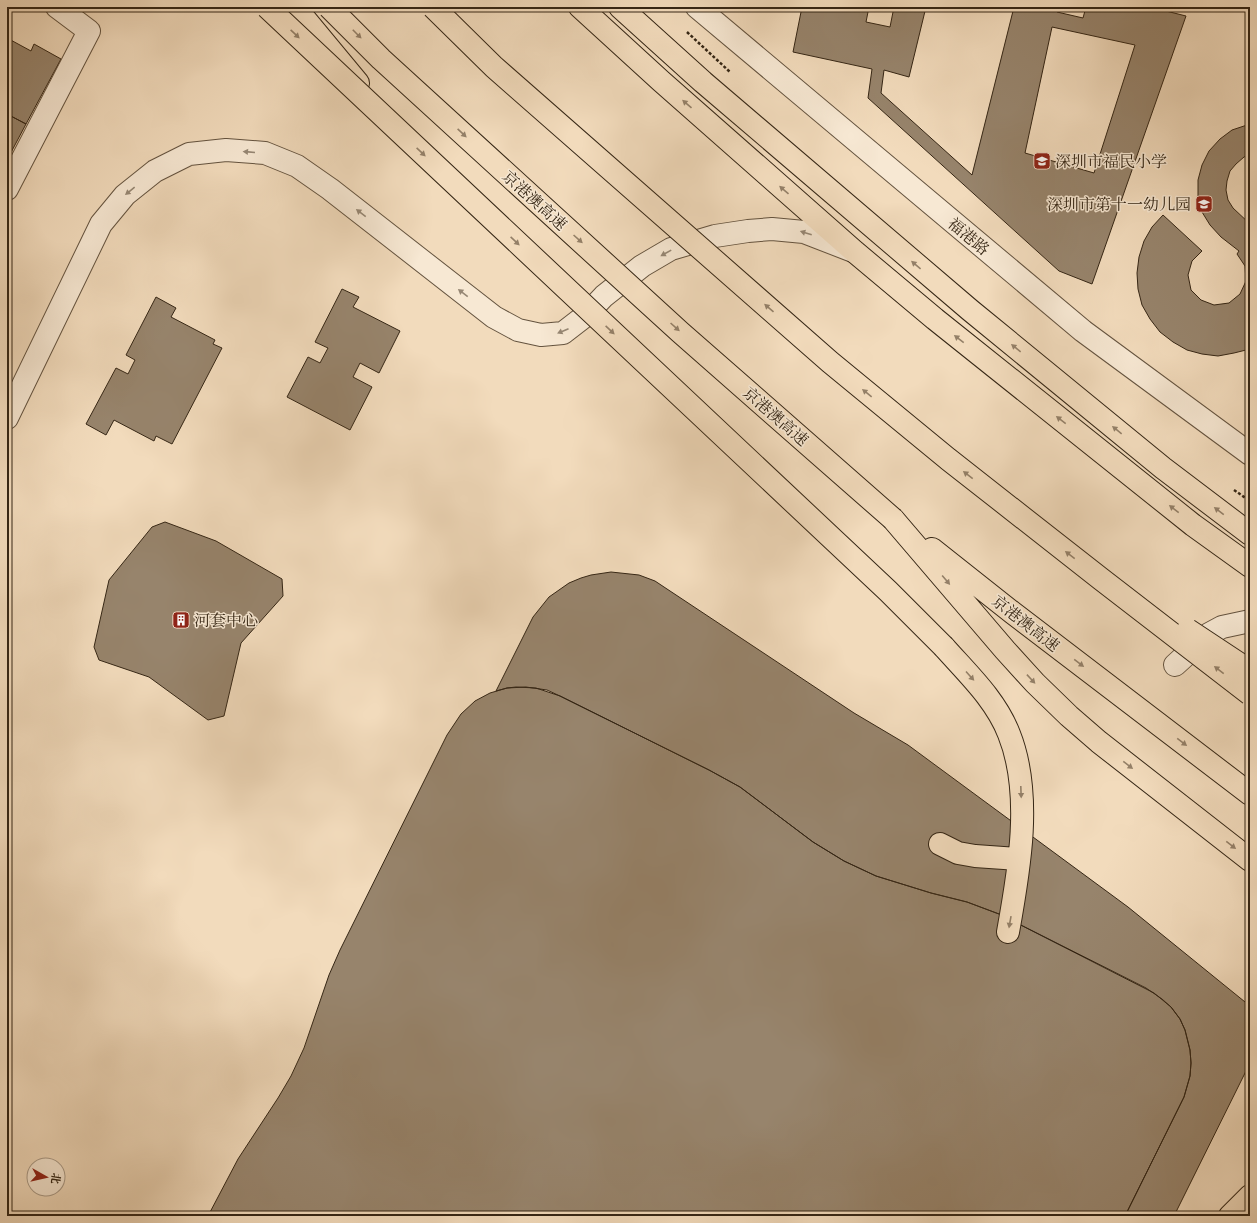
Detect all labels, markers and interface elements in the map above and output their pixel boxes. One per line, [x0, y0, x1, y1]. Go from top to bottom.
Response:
one-way arrow [291, 29, 300, 38]
one-way arrow [352, 29, 361, 39]
one-way arrow [681, 99, 692, 108]
one-way arrow [457, 128, 467, 137]
one-way arrow [416, 147, 426, 157]
one-way arrow [243, 149, 255, 156]
place label: 深圳市福民小学 [1055, 149, 1167, 173]
school or university icon: 深圳市福民小学 [1032, 151, 1052, 171]
street label: 京港澳高速 [497, 164, 573, 236]
one-way arrow [779, 185, 789, 194]
one-way arrow [125, 187, 135, 196]
place label: 深圳市第十一幼儿园 [1047, 192, 1191, 216]
school or university icon: 深圳市第十一幼儿园 [1194, 194, 1214, 214]
one-way arrow [355, 209, 366, 217]
street label: 福港路 [943, 211, 995, 261]
one-way arrow [800, 230, 812, 236]
one-way arrow [573, 235, 584, 244]
one-way arrow [510, 236, 520, 246]
one-way arrow [660, 249, 672, 256]
one-way arrow [911, 260, 922, 269]
one-way arrow [458, 289, 469, 298]
one-way arrow [763, 304, 774, 313]
one-way arrow [669, 322, 680, 331]
one-way arrow [605, 325, 615, 335]
one-way arrow [557, 327, 569, 334]
one-way arrow [954, 334, 965, 343]
one-way arrow [1011, 344, 1021, 352]
street label: 京港澳高速 [738, 381, 814, 451]
one-way arrow [862, 388, 873, 397]
one-way arrow [1056, 415, 1067, 424]
one-way arrow [1111, 426, 1122, 435]
one-way arrow [963, 470, 974, 479]
one-way arrow [1168, 505, 1179, 514]
one-way arrow [1214, 507, 1224, 515]
one-way arrow [1065, 551, 1076, 559]
one-way arrow [941, 575, 950, 586]
street label: 京港澳高速 [987, 589, 1065, 657]
place label: 河套中心 [194, 608, 258, 632]
building icon: 河套中心 [171, 610, 191, 630]
one-way arrow [1073, 659, 1084, 668]
one-way arrow [1214, 666, 1225, 675]
one-way arrow [965, 672, 974, 681]
one-way arrow [1026, 674, 1036, 684]
one-way arrow [1177, 738, 1188, 746]
one-way arrow [1123, 760, 1134, 769]
one-way arrow [1018, 786, 1024, 799]
one-way arrow [1225, 840, 1236, 849]
one-way arrow [1006, 916, 1012, 928]
north arrow [26, 1157, 66, 1197]
text: 北 [47, 1172, 65, 1185]

